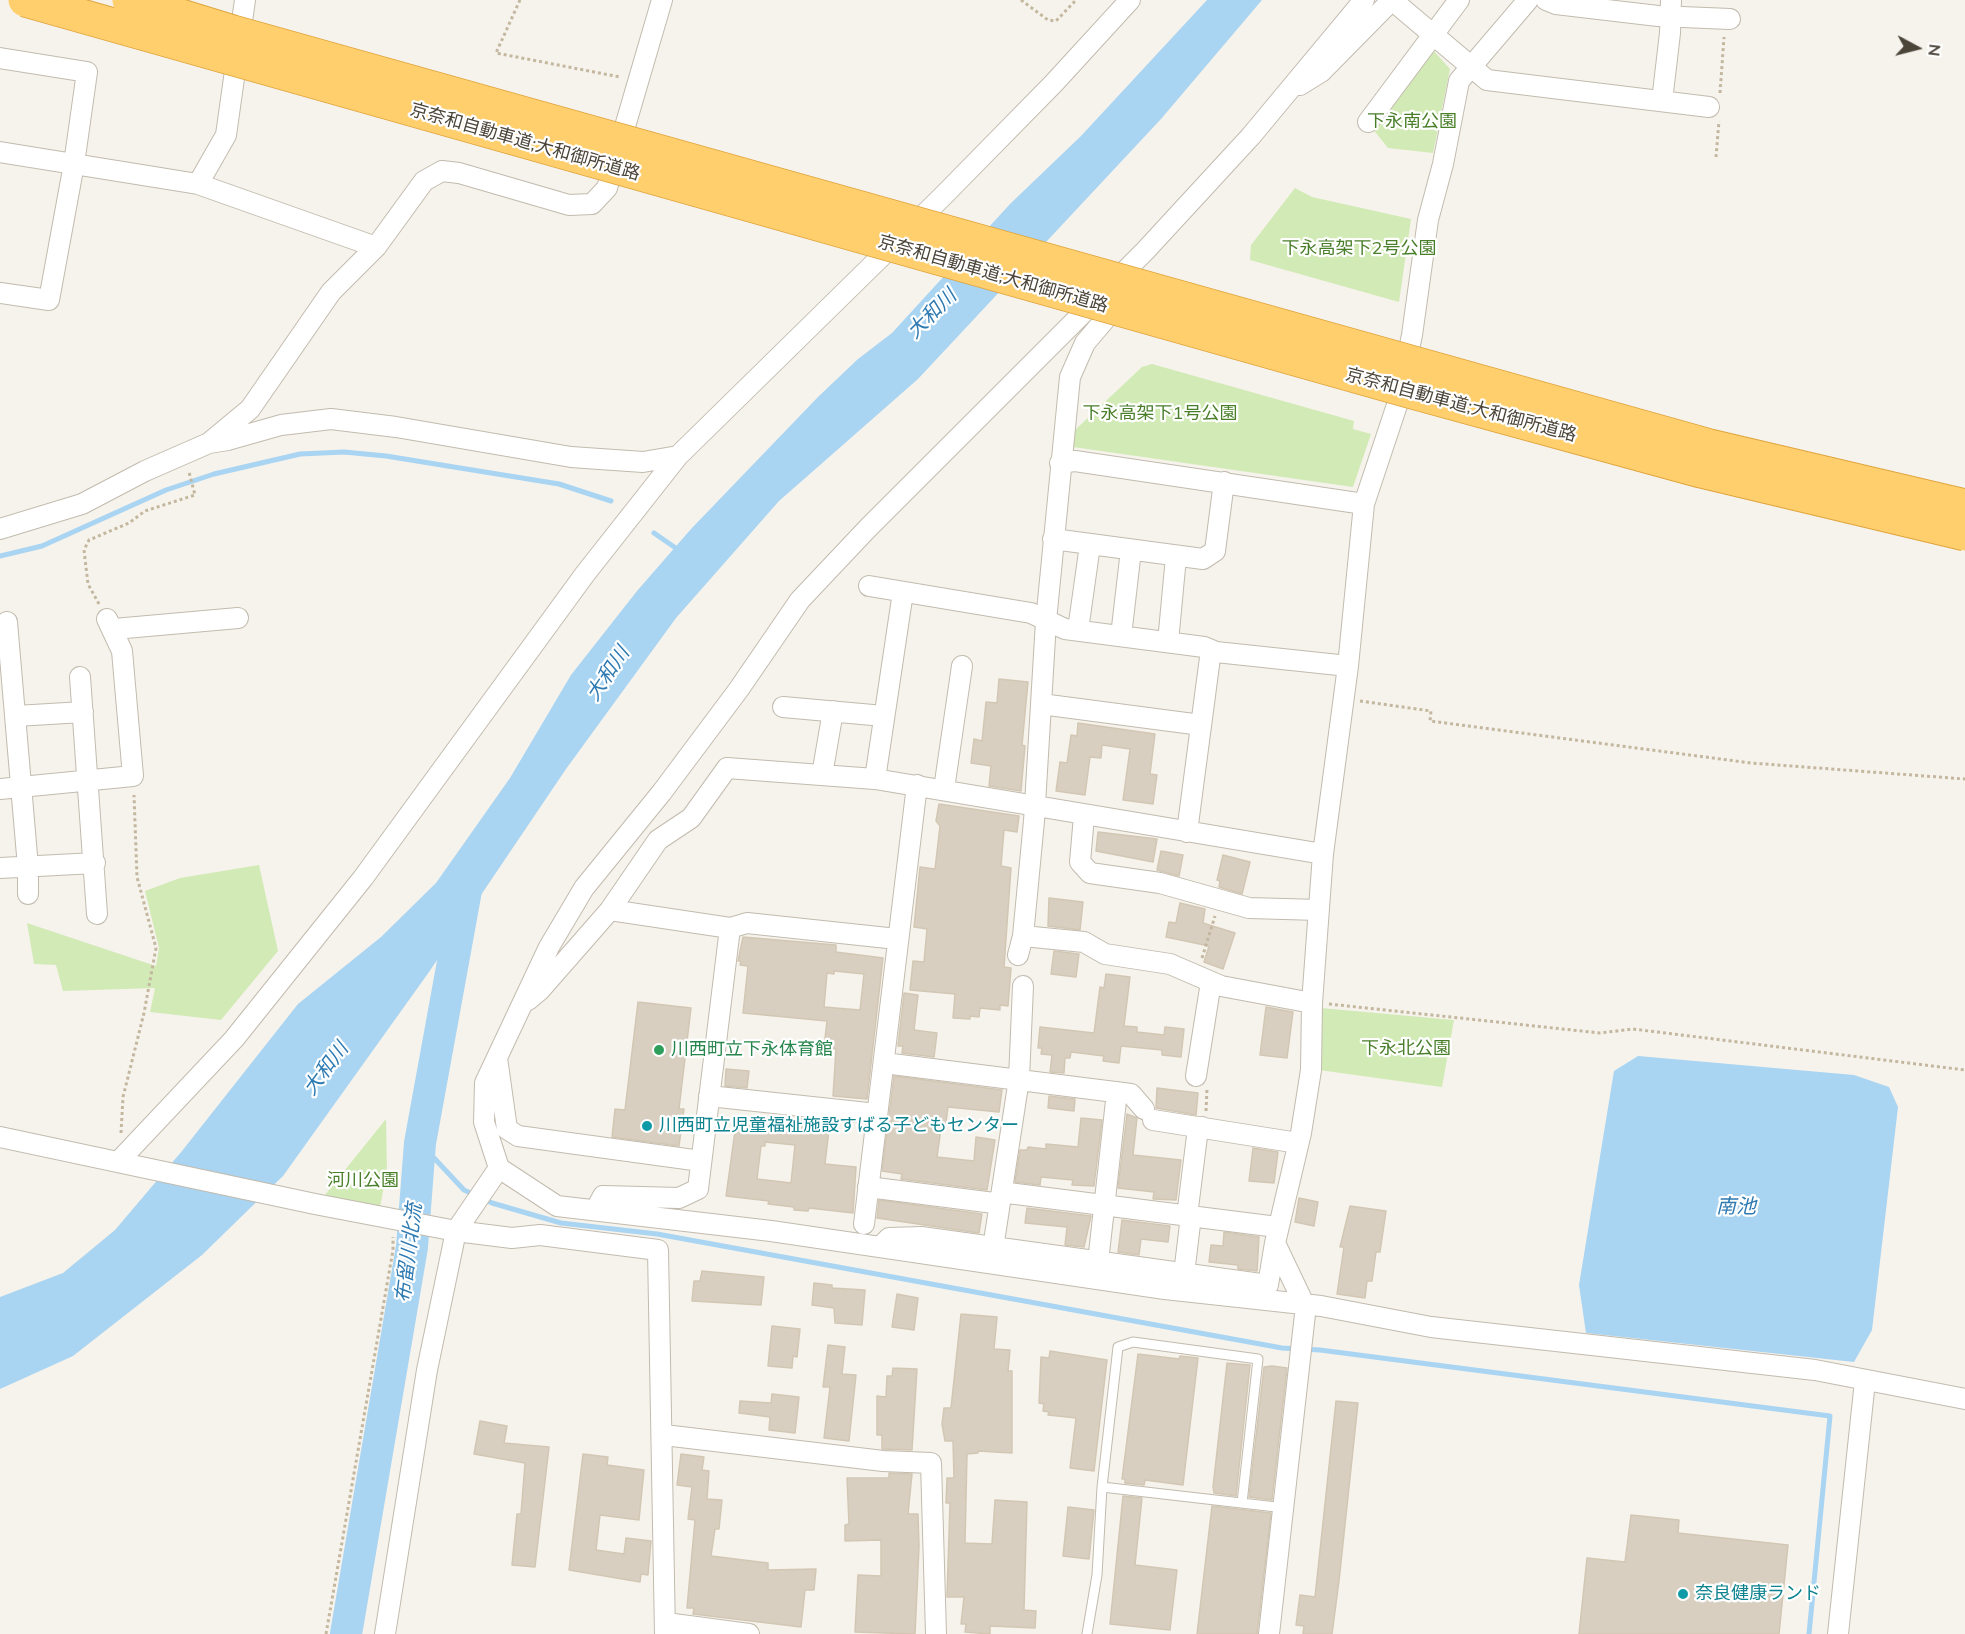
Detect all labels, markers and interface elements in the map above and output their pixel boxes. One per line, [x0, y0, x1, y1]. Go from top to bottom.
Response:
north arrow [1887, 18, 1947, 78]
text: N [1924, 43, 1946, 57]
street label: 京奈和自動車道;大和御所道路 [408, 99, 642, 185]
park label: 下永南公園 [1367, 111, 1457, 133]
street label: 京奈和自動車道;大和御所道路 [876, 231, 1110, 317]
park label: 下永高架下2号公園 [1282, 238, 1436, 260]
water label: 大和川 [902, 284, 962, 344]
street label: 京奈和自動車道;大和御所道路 [1343, 364, 1579, 446]
park label: 下永高架下1号公園 [1083, 403, 1237, 425]
water label: 大和川 [581, 642, 635, 706]
water label: 大和川 [298, 1038, 354, 1100]
park label: 下永北公園 [1361, 1038, 1451, 1060]
place label: 川西町立下永体育館 [671, 1039, 833, 1061]
marker: 川西町立下永体育館 [652, 1043, 666, 1057]
place label: 川西町立児童福祉施設すばる子どもセンター [659, 1115, 1019, 1137]
marker: 川西町立児童福祉施設すばる子どもセンター [640, 1119, 654, 1133]
park label: 河川公園 [327, 1170, 399, 1192]
water label: 南池 [1716, 1195, 1756, 1219]
water label: 布留川北流 [391, 1202, 427, 1304]
place label: 奈良健康ランド [1695, 1583, 1821, 1605]
marker: 奈良健康ランド [1676, 1587, 1690, 1601]

